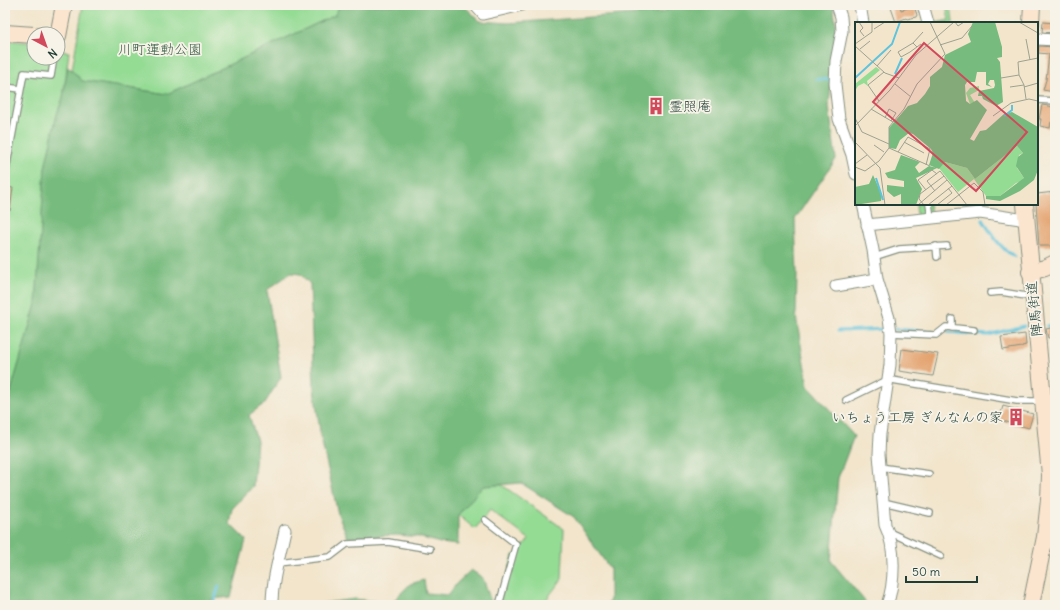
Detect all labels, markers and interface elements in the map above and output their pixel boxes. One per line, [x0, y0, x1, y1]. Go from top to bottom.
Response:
inset map [855, 22, 1038, 205]
north arrow [26, 26, 66, 66]
park label: 川町運動公園 [118, 40, 202, 58]
text: N [45, 46, 60, 61]
building icon: 霊照庵 [646, 96, 666, 116]
place label: 霊照庵 [669, 97, 711, 115]
street label: 陣馬街道 [1022, 280, 1046, 338]
building icon: いちょう工房 ぎんなんの家 [1006, 407, 1026, 427]
place label: いちょう工房 ぎんなんの家 [832, 408, 1003, 426]
scale bar [906, 558, 977, 584]
text: 50 m [912, 564, 941, 579]

